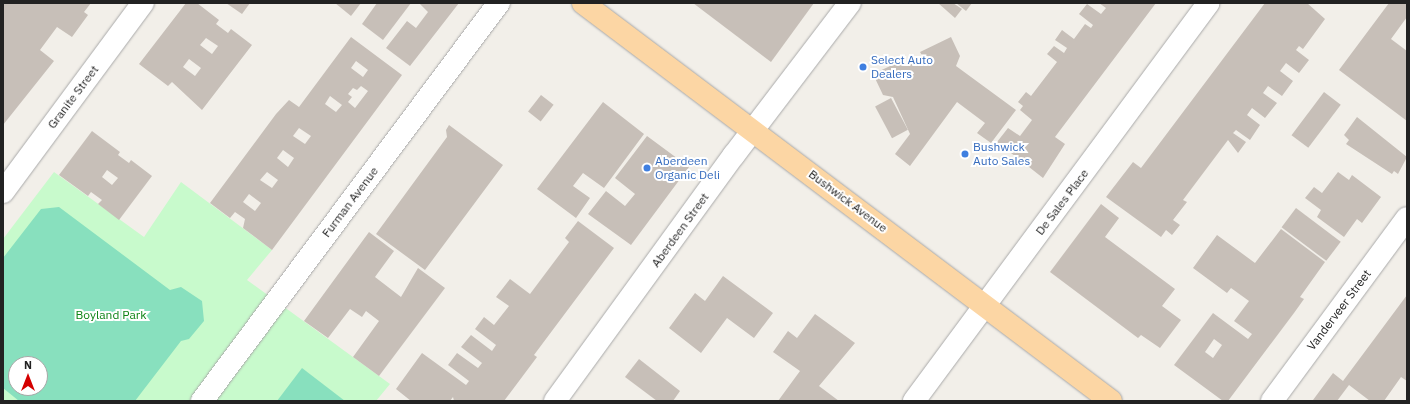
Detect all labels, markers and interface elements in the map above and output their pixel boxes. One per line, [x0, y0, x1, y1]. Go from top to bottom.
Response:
place label: Select Auto Dealers [871, 53, 933, 81]
marker: Select Auto Dealers [858, 62, 868, 72]
street label: Granite Street [45, 63, 101, 131]
place label: Bushwick Auto Sales [973, 140, 1030, 168]
marker: Bushwick Auto Sales [960, 149, 970, 159]
place label: Aberdeen Organic Deli [655, 154, 720, 182]
marker: Aberdeen Organic Deli [642, 163, 652, 173]
street label: Furman Avenue [319, 164, 381, 240]
street label: De Sales Place [1033, 166, 1091, 238]
street label: Bushwick Avenue [806, 167, 890, 235]
street label: Aberdeen Street [648, 190, 712, 270]
street label: Vanderveer Street [1304, 267, 1374, 353]
park label: Boyland Park [75, 308, 147, 322]
north arrow [8, 356, 48, 396]
text: N [24, 358, 32, 372]

